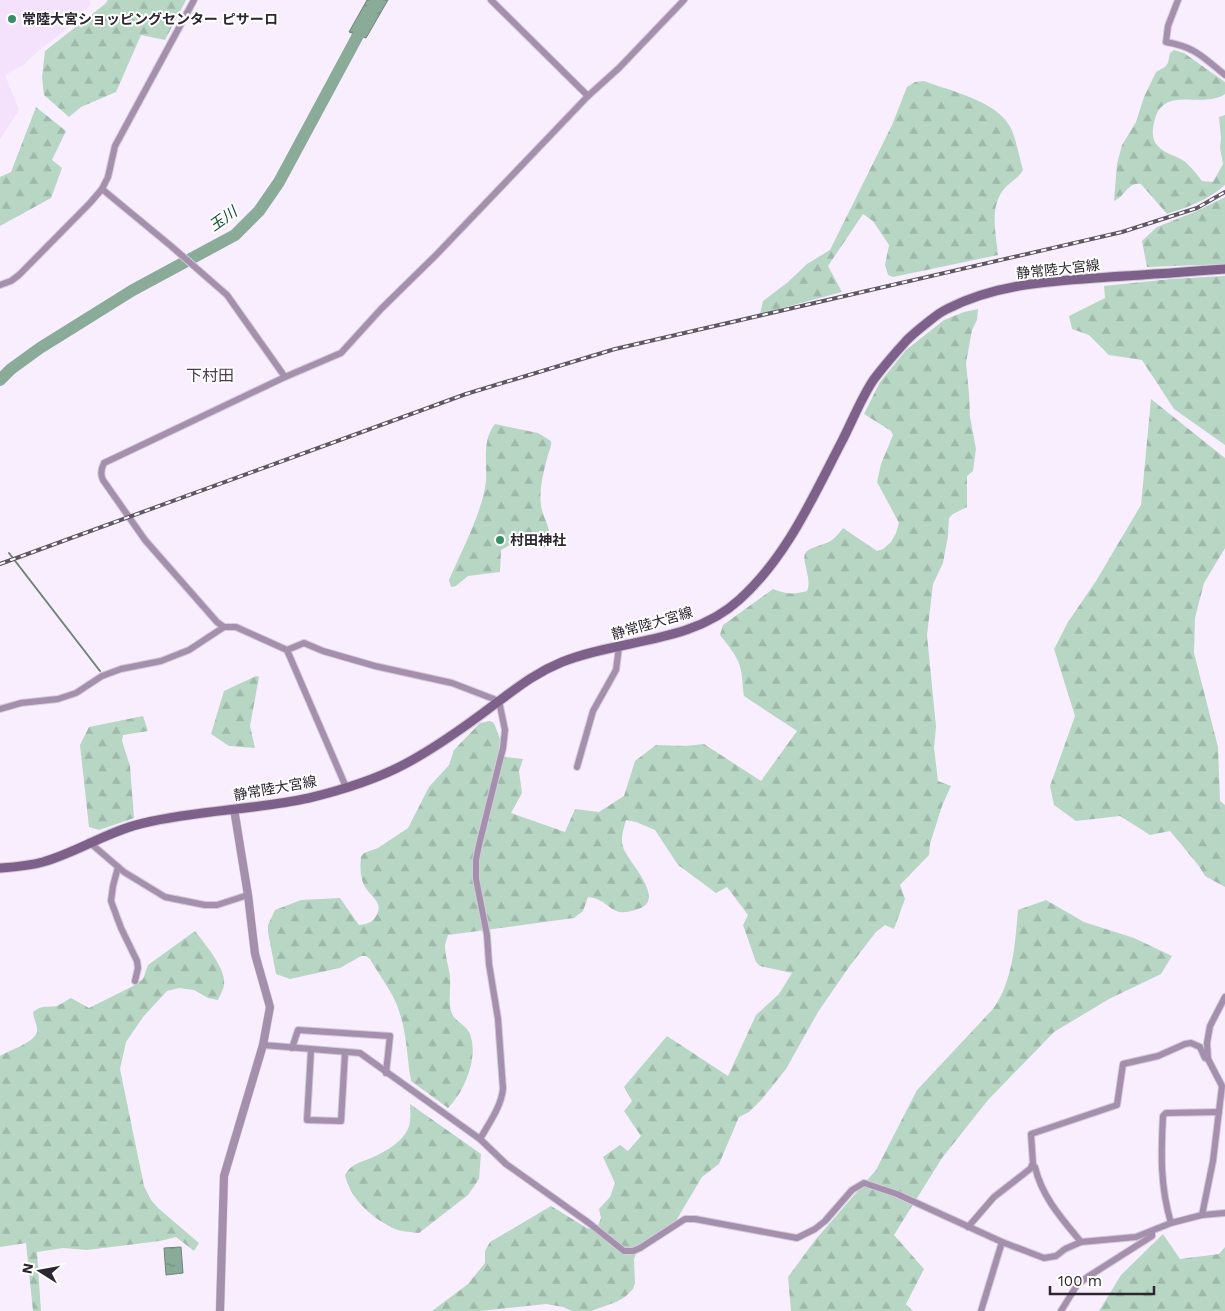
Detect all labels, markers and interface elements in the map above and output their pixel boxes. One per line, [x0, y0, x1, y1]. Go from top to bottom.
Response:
place label: 常陸大宮ショッピングセンター ピサーロ [22, 11, 278, 27]
marker: 常陸大宮ショッピングセンター ピサーロ [6, 13, 18, 25]
water label: 玉川 [206, 202, 242, 235]
street label: 静常陸大宮線 [1015, 257, 1101, 281]
district label: 下村田 [186, 366, 234, 385]
place label: 村田神社 [510, 532, 566, 548]
marker: 村田神社 [494, 534, 506, 546]
street label: 静常陸大宮線 [609, 604, 695, 642]
street label: 静常陸大宮線 [232, 773, 318, 803]
north arrow [15, 1246, 65, 1296]
text: N [18, 1262, 36, 1275]
scale bar [1050, 1264, 1154, 1296]
text: 100 m [1058, 1272, 1102, 1290]

